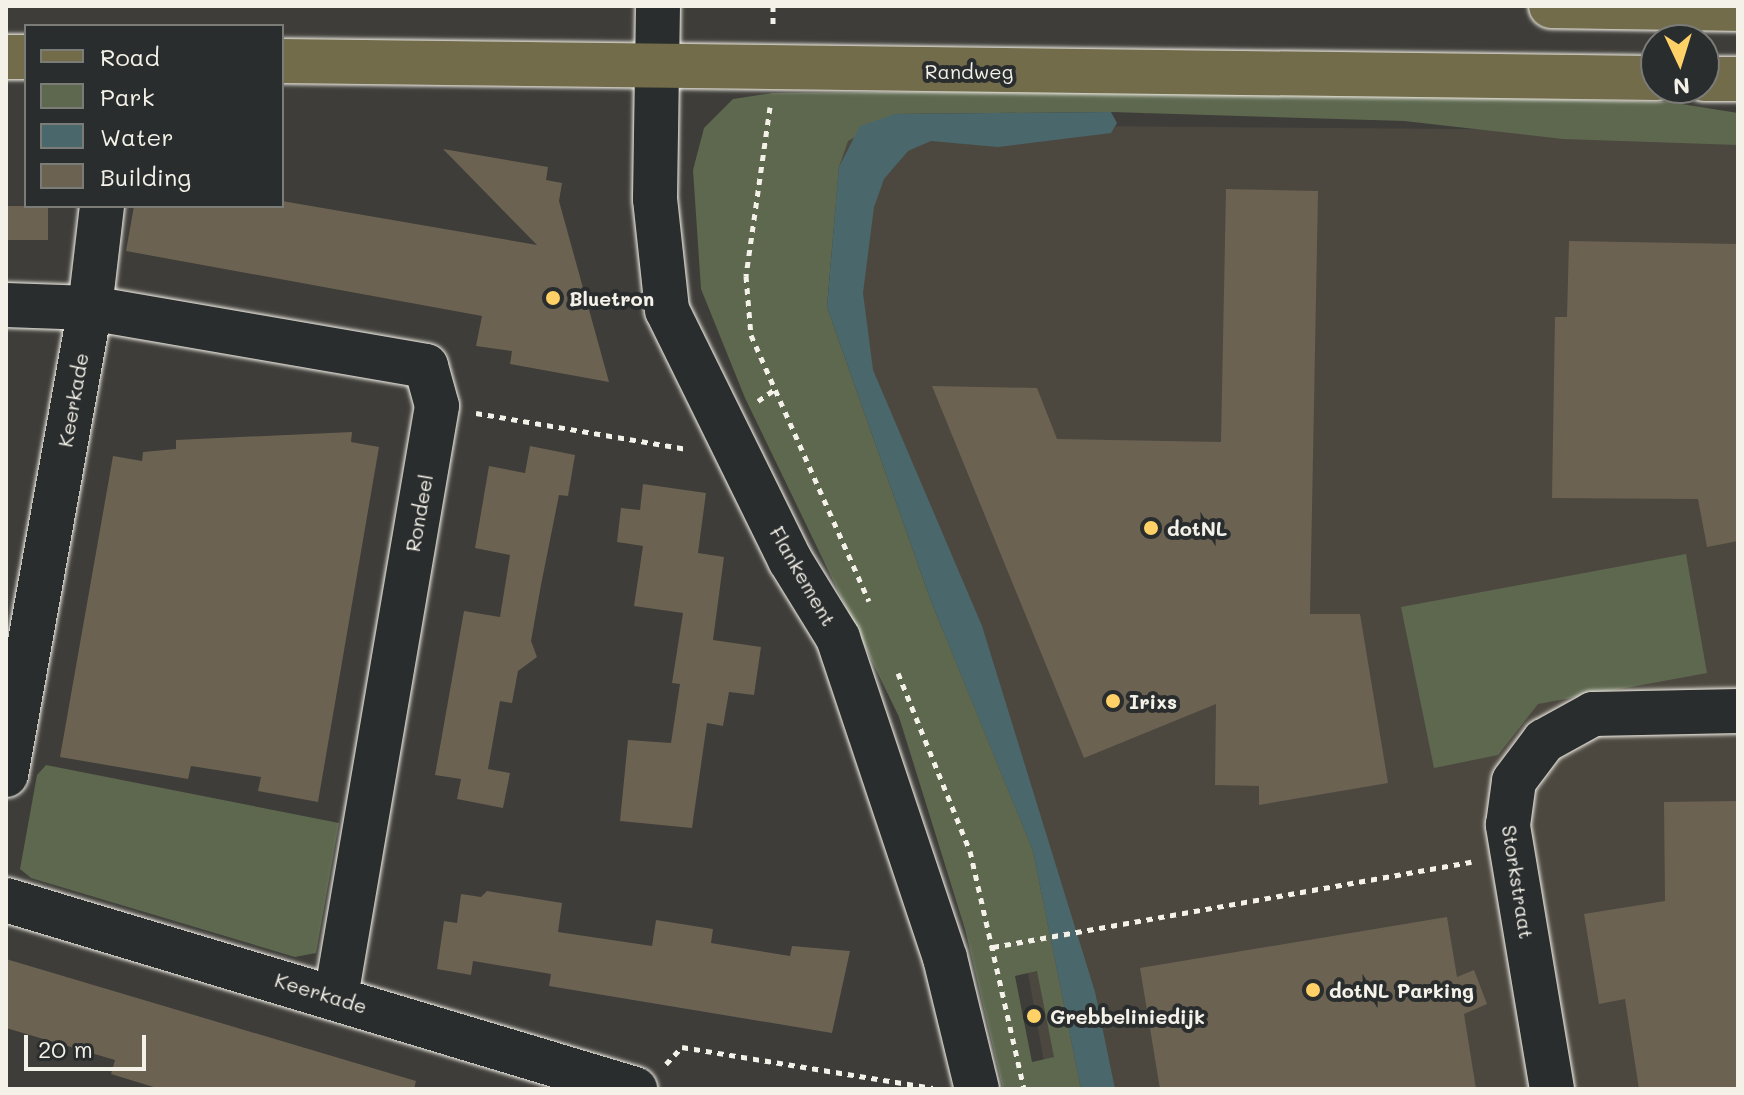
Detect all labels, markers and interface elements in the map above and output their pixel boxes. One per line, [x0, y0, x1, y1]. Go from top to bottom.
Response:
legend [24, 24, 284, 208]
north arrow [1640, 24, 1720, 104]
text: Road [100, 41, 160, 72]
street label: Randweg [925, 59, 1013, 83]
text: N [1672, 71, 1691, 101]
text: Park [100, 81, 154, 112]
text: Water [100, 121, 174, 152]
text: Building [100, 161, 191, 192]
place label: Bluetron [569, 286, 654, 310]
marker: Bluetron [544, 289, 562, 307]
street label: Keerkade [53, 351, 93, 449]
street label: Rondeel [400, 472, 438, 554]
place label: dotNL [1167, 516, 1227, 540]
marker: dotNL [1142, 519, 1160, 537]
street label: Flankement [765, 522, 841, 630]
place label: Irixs [1129, 689, 1177, 713]
marker: Irixs [1104, 692, 1122, 710]
street label: Storkstraat [1497, 823, 1539, 941]
street label: Keerkade [272, 968, 370, 1018]
place label: dotNL Parking [1329, 978, 1474, 1002]
marker: dotNL Parking [1304, 981, 1322, 999]
place label: Grebbeliniedijk [1050, 1004, 1205, 1028]
marker: Grebbeliniedijk [1025, 1007, 1043, 1025]
scale bar [28, 1019, 150, 1069]
text: 20 m [38, 1033, 93, 1064]

